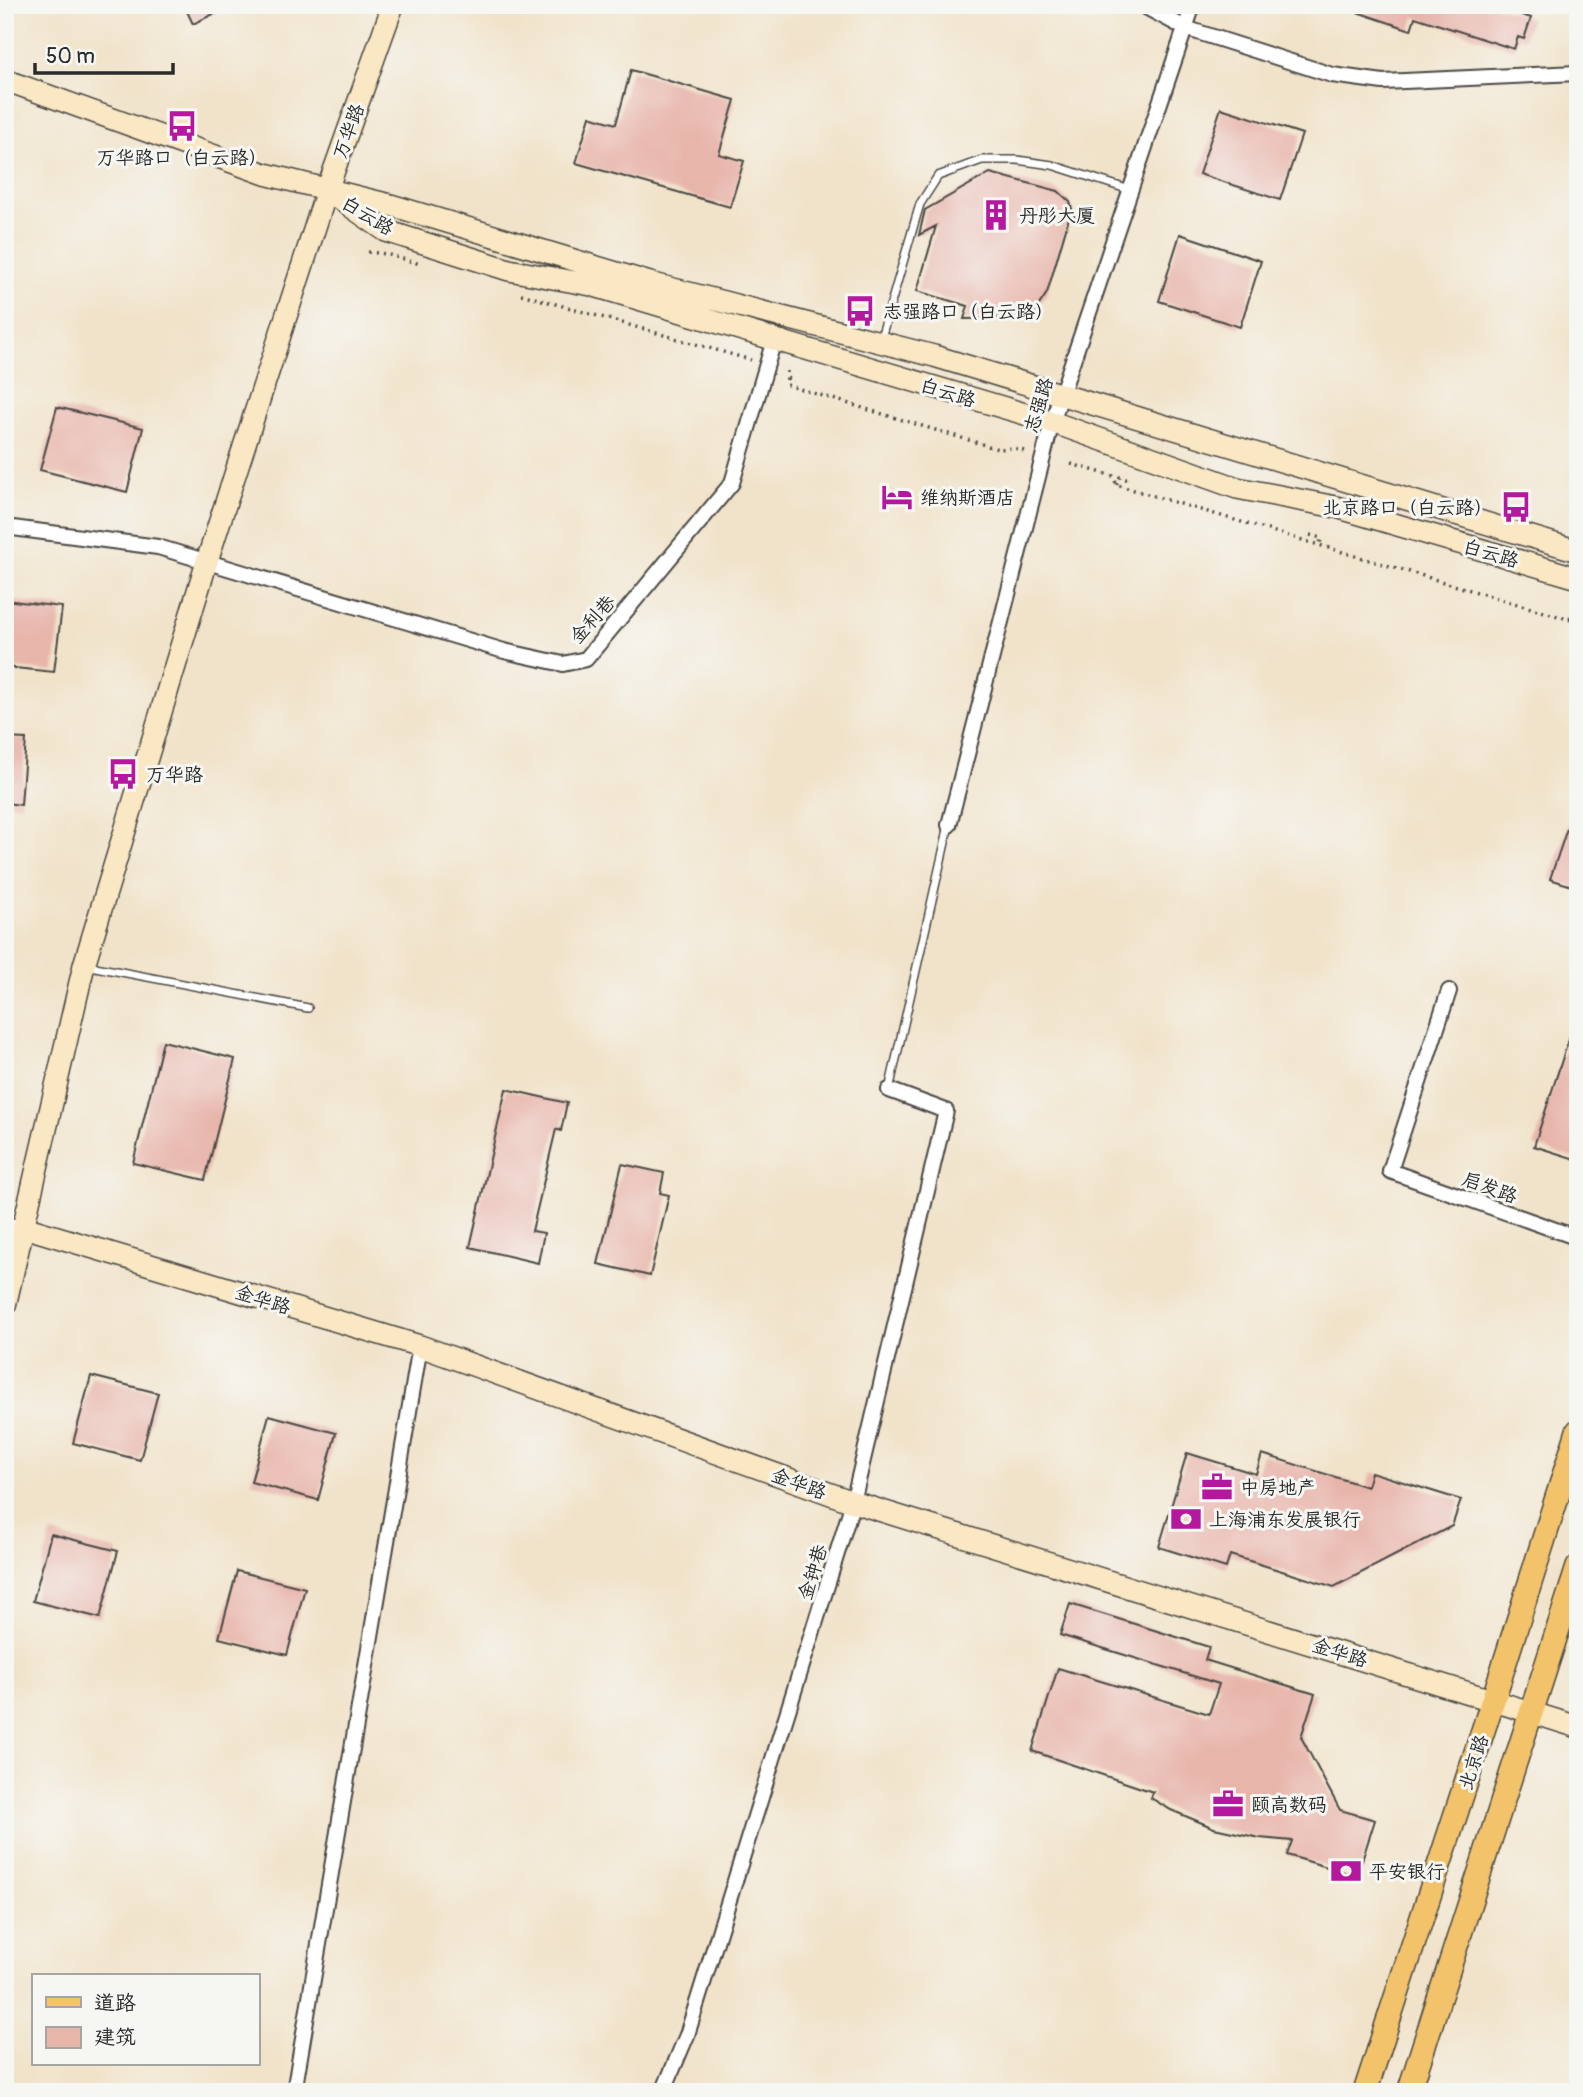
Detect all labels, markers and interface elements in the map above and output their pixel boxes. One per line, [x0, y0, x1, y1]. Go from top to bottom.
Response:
scale bar [35, 32, 173, 76]
text: 50 m [46, 43, 95, 70]
street label: 万华路 [328, 100, 370, 162]
bus stop icon: 万华路口（白云路） [165, 109, 199, 143]
place label: 万华路口（白云路） [96, 146, 268, 170]
street label: 白云路 [337, 191, 398, 241]
building icon: 丹彤大厦 [979, 198, 1013, 232]
place label: 丹彤大厦 [1019, 204, 1095, 228]
bus stop icon: 志强路口（白云路） [843, 294, 877, 328]
place label: 志强路口（白云路） [883, 300, 1054, 324]
street label: 白云路 [917, 373, 978, 413]
street label: 志强路 [1019, 375, 1059, 436]
hotel icon: 维纳斯酒店 [880, 480, 914, 514]
place label: 维纳斯酒店 [920, 486, 1015, 510]
bus stop icon: 北京路口（白云路） [1499, 490, 1533, 524]
place label: 北京路口（白云路） [1322, 496, 1493, 520]
street label: 白云路 [1460, 535, 1521, 573]
street label: 金利巷 [565, 590, 621, 649]
bus stop icon: 万华路 [106, 757, 140, 791]
place label: 万华路 [146, 763, 203, 787]
street label: 启发路 [1459, 1167, 1521, 1209]
street label: 金华路 [232, 1280, 293, 1320]
street label: 金华路 [768, 1463, 830, 1505]
office icon: 中房地产 [1200, 1470, 1234, 1504]
place label: 中房地产 [1240, 1476, 1316, 1500]
bank icon: 上海浦东发展银行 [1169, 1502, 1203, 1536]
place label: 上海浦东发展银行 [1209, 1508, 1361, 1532]
street label: 金钟巷 [793, 1542, 833, 1603]
street label: 金华路 [1309, 1633, 1370, 1673]
street label: 北京路 [1454, 1731, 1494, 1793]
office icon: 颐高数码 [1211, 1787, 1245, 1821]
place label: 颐高数码 [1251, 1793, 1327, 1817]
bank icon: 平安银行 [1329, 1854, 1363, 1888]
place label: 平安银行 [1369, 1860, 1445, 1884]
legend [32, 1974, 259, 2066]
text: 道路 [94, 1990, 136, 2017]
text: 建筑 [94, 2024, 136, 2051]

